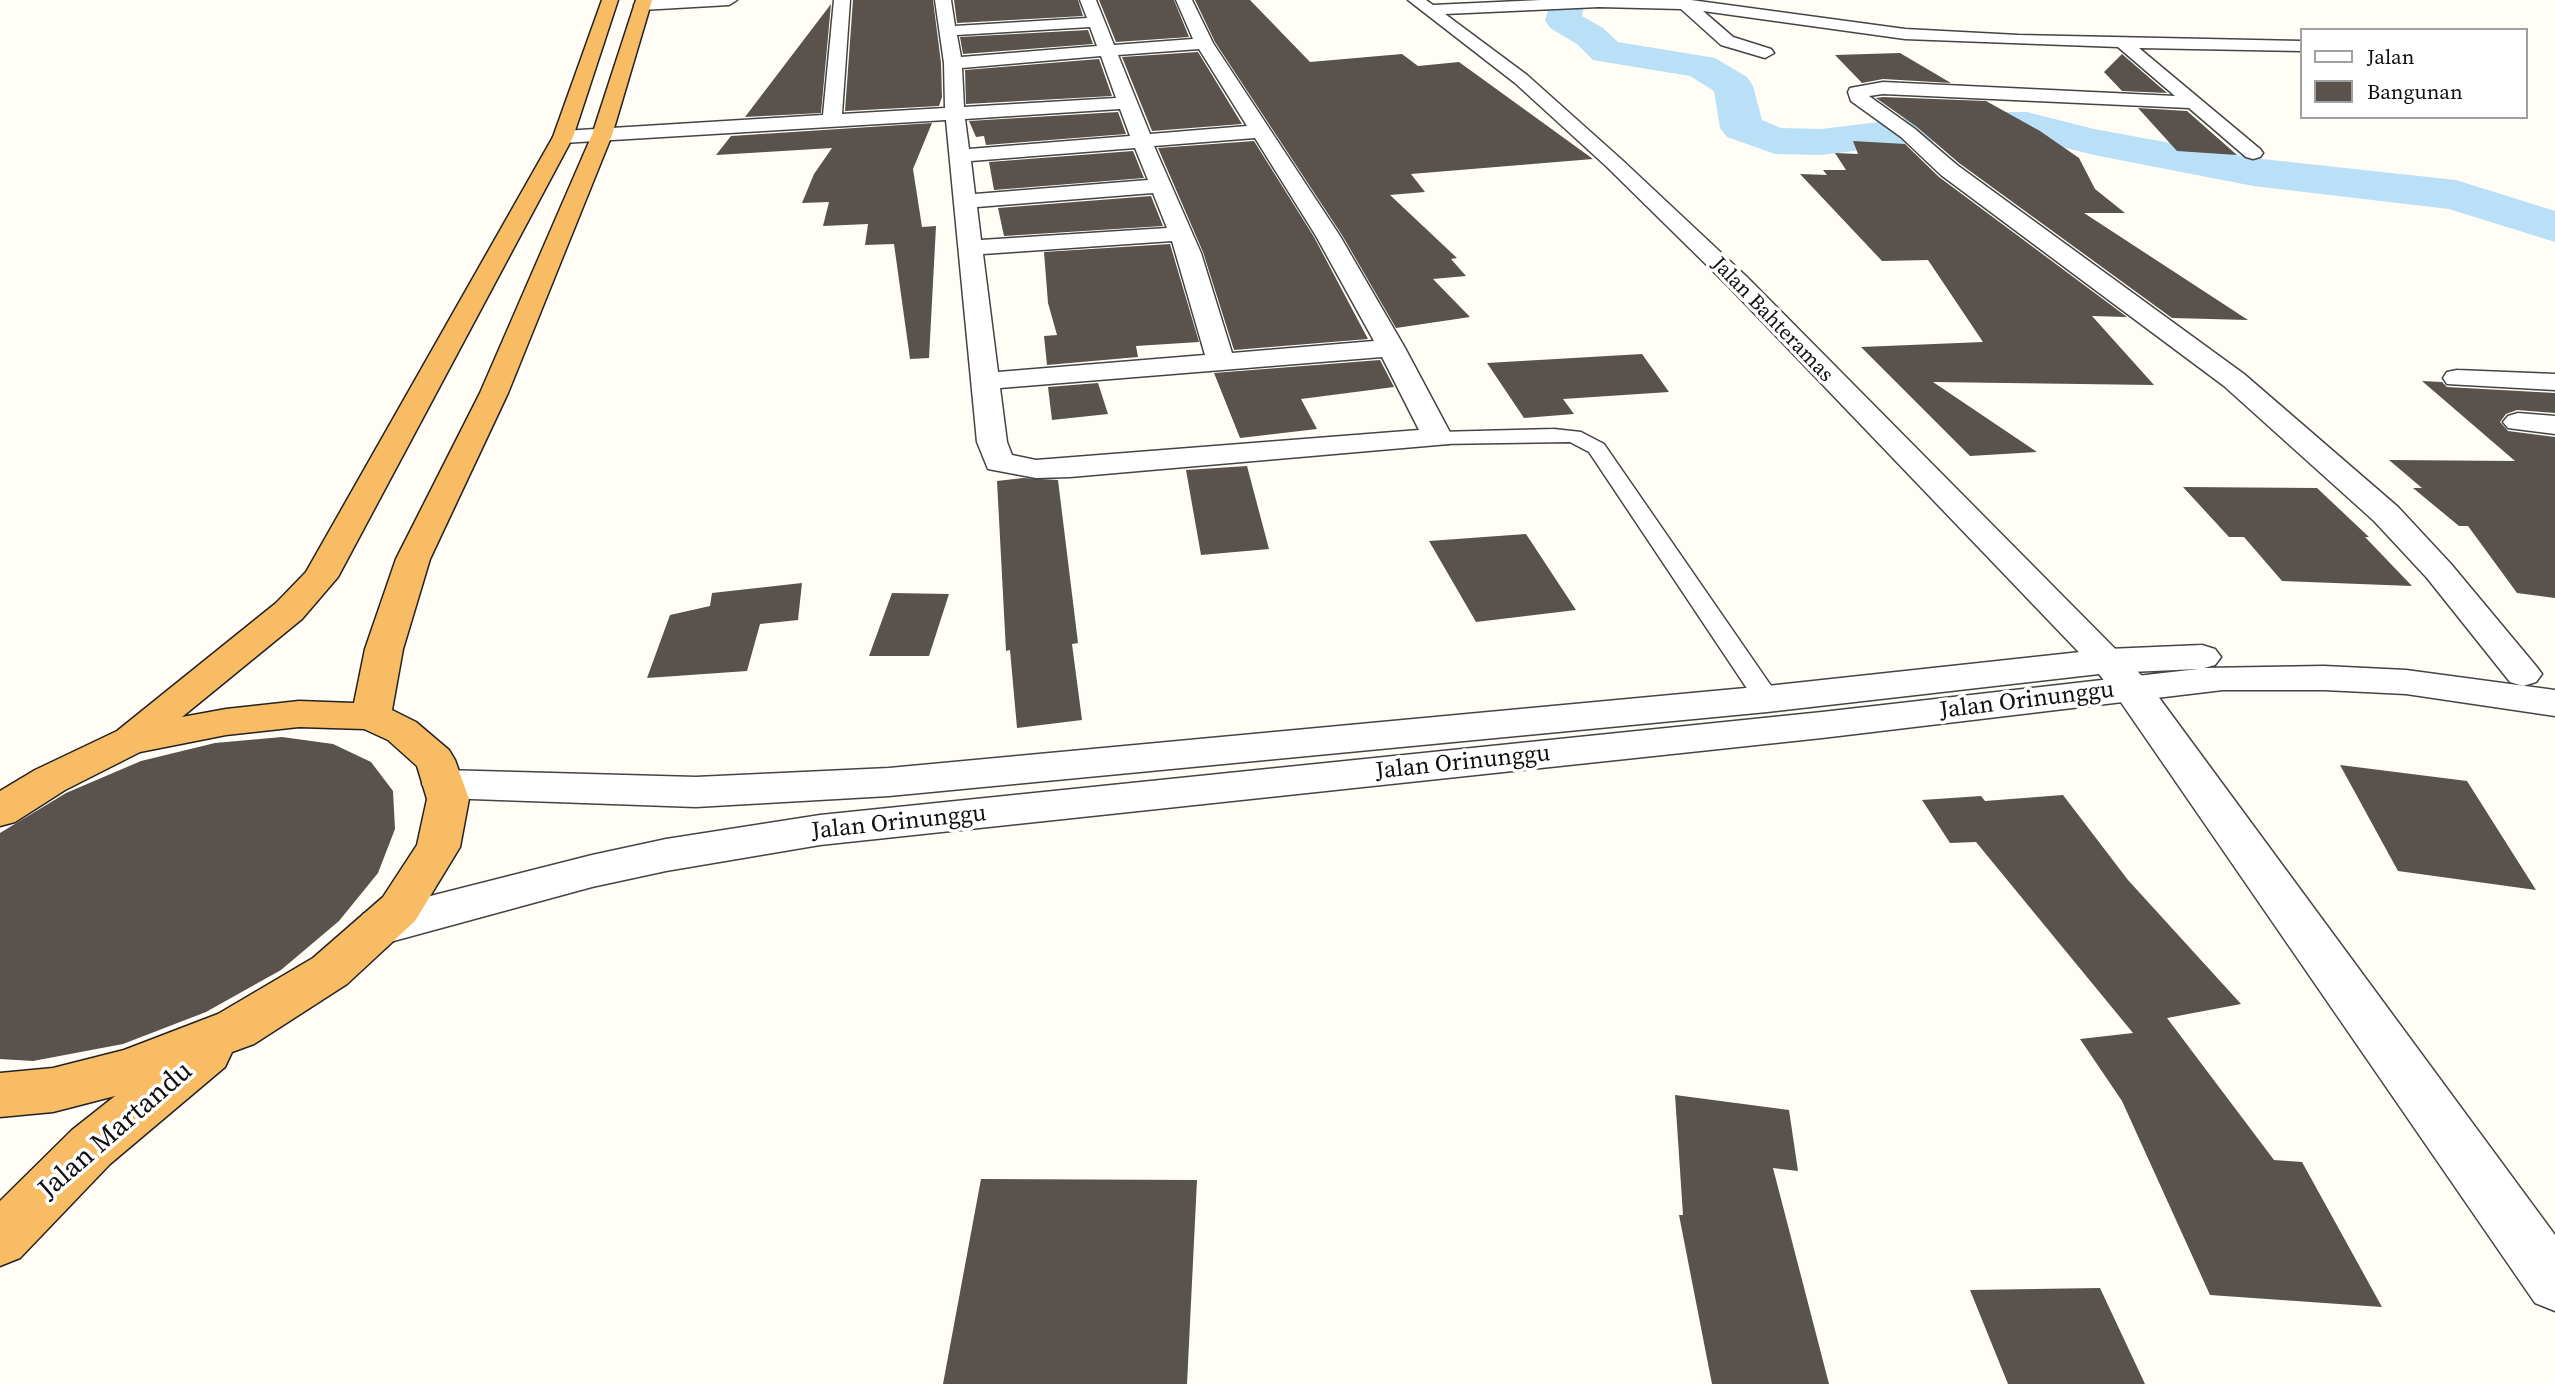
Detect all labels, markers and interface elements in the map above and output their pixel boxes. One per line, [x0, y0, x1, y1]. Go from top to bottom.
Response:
legend [2300, 28, 2527, 119]
text: Jalan [2367, 42, 2414, 71]
text: Bangunan [2367, 77, 2463, 106]
street label: Jalan Bahteramas [1706, 252, 1838, 388]
street label: Jalan Orinunggu [1938, 676, 2116, 726]
street label: Jalan Orinunggu [1374, 740, 1552, 786]
street label: Jalan Orinunggu [810, 800, 988, 846]
street label: Jalan Martandu [32, 1055, 200, 1207]

